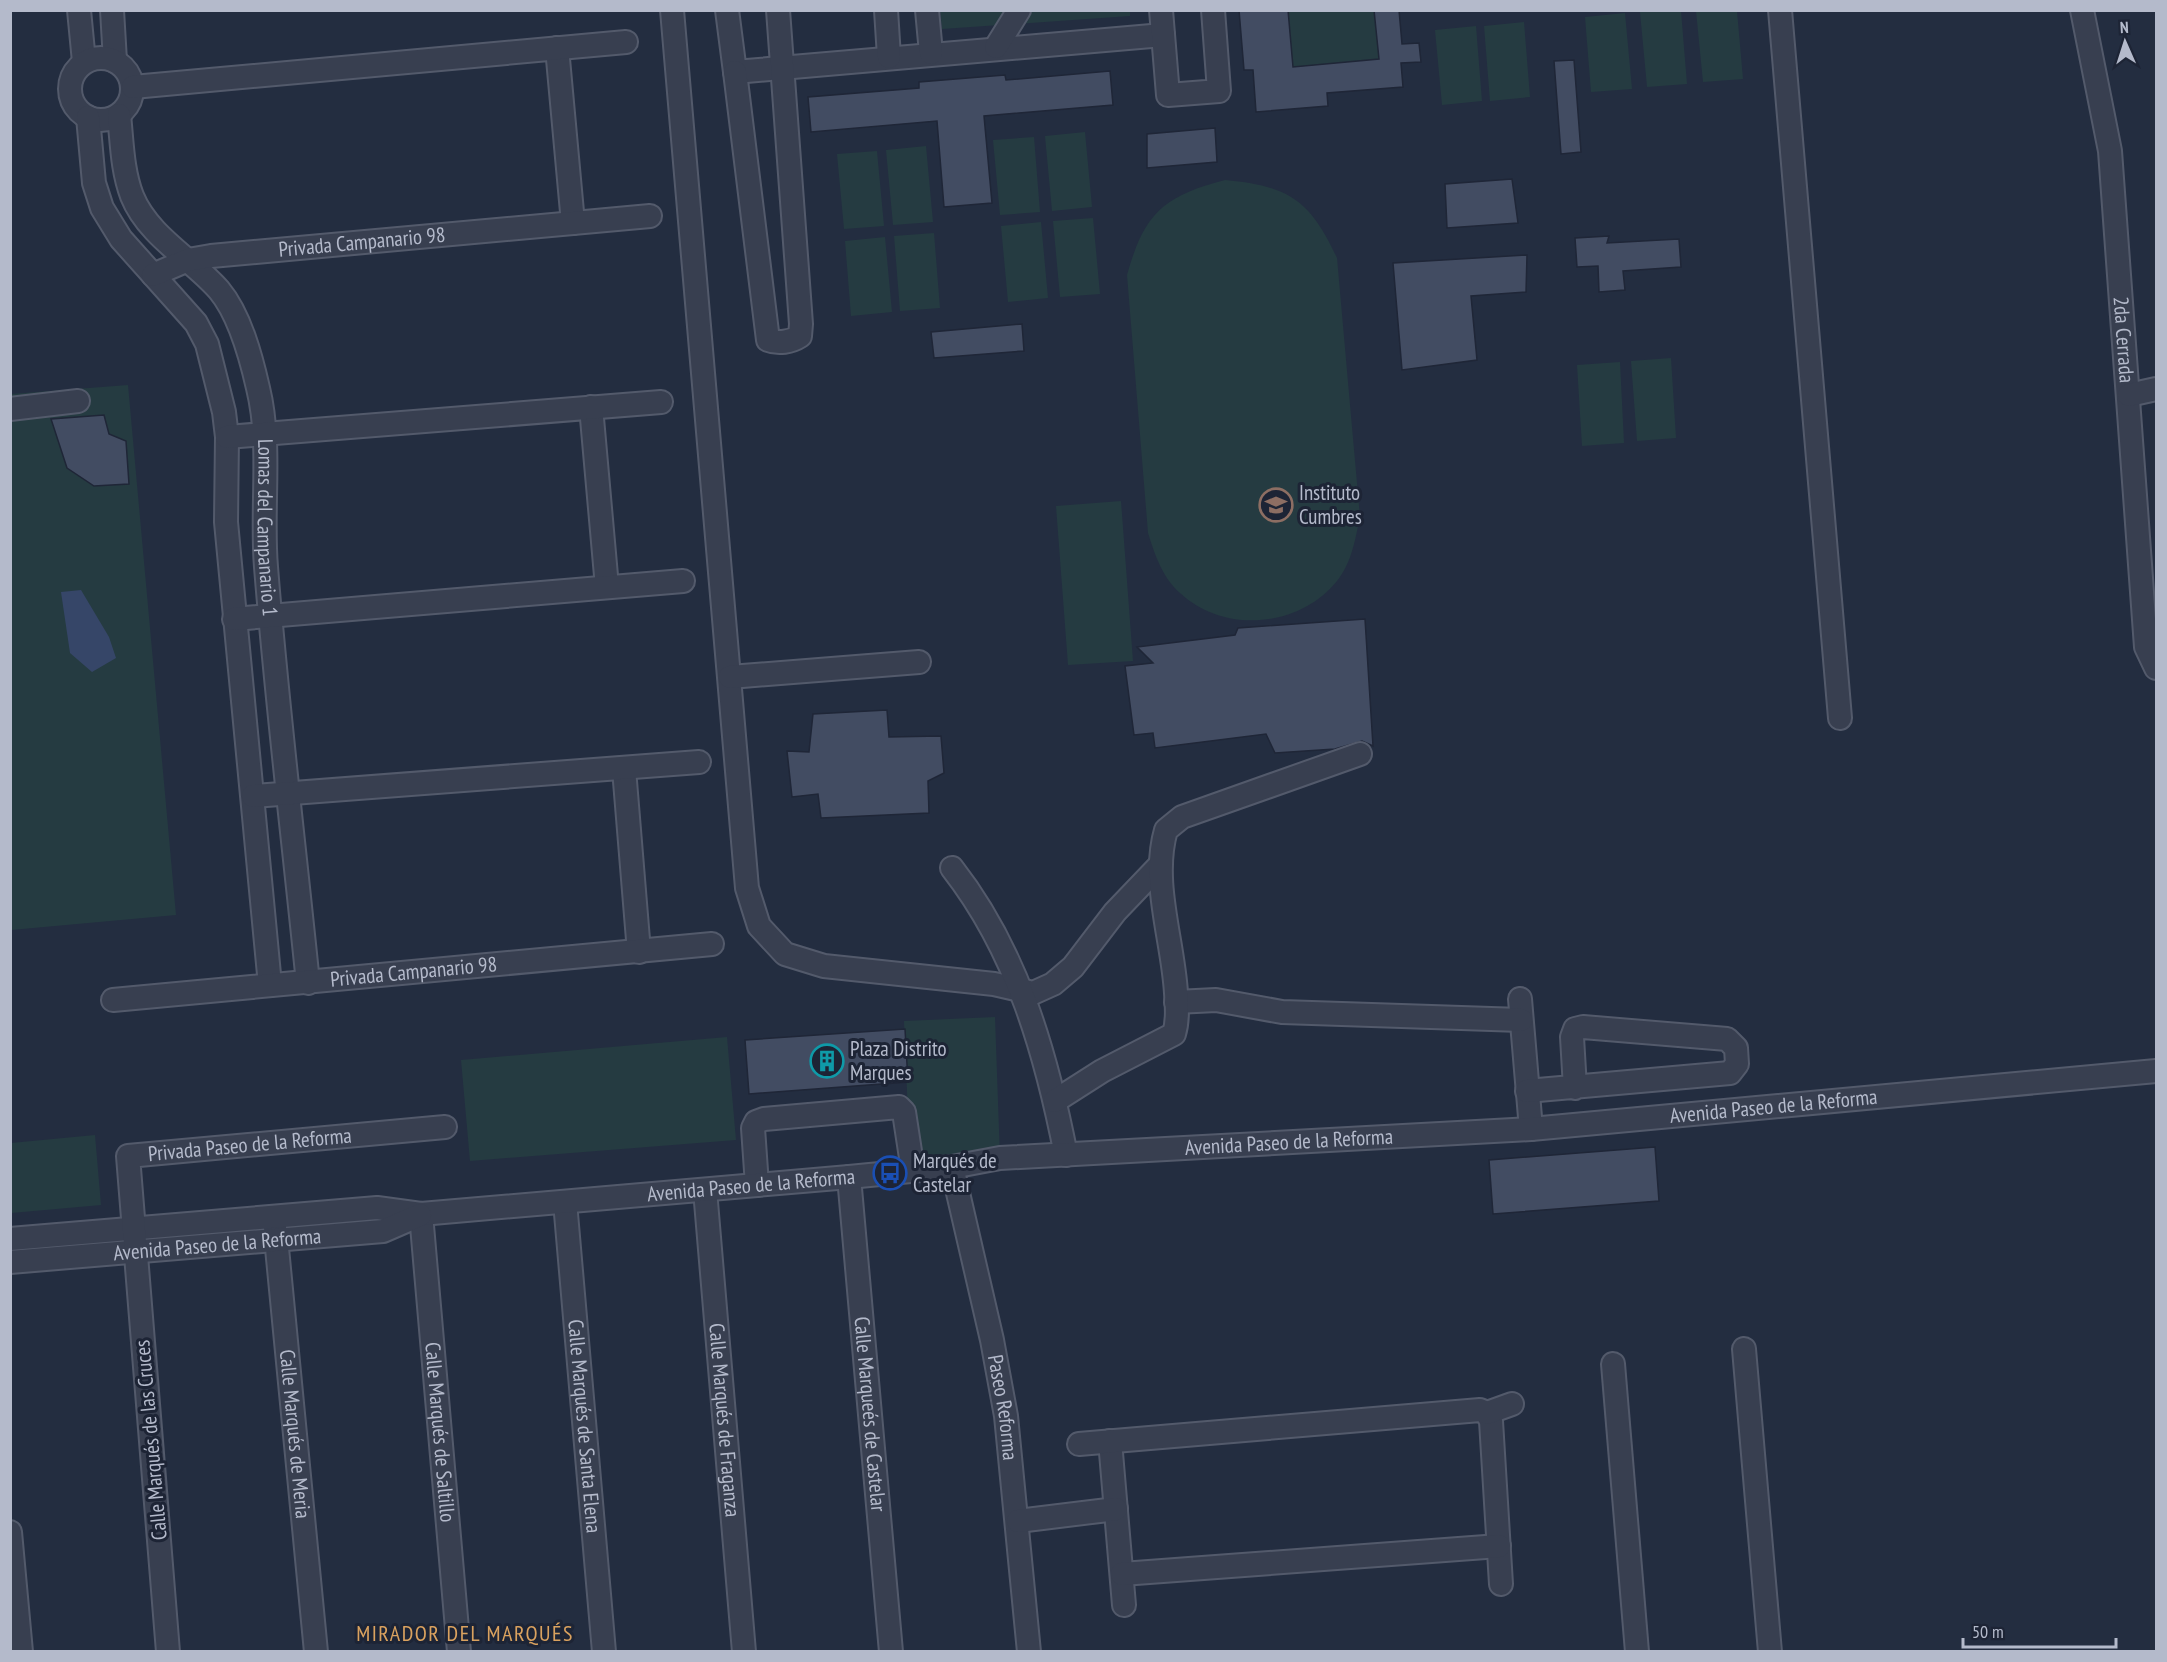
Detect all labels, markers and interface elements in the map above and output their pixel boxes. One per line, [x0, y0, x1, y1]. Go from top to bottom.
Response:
north arrow [2095, 12, 2155, 72]
text: N [2119, 17, 2129, 37]
street label: Privada Campanario 98 [277, 221, 446, 263]
street label: 2da Cerrada [2108, 296, 2141, 384]
street label: Lomas del Campanario 1 [252, 438, 284, 617]
place label: Instituto Cumbres [1299, 479, 1362, 530]
school or university icon: Instituto Cumbres [1258, 487, 1294, 523]
street label: Privada Campanario 98 [329, 950, 498, 993]
place label: Plaza Distrito Marques [850, 1035, 947, 1086]
building icon: Plaza Distrito Marques [809, 1043, 845, 1079]
street label: Avenida Paseo de la Reforma [1668, 1083, 1879, 1129]
street label: Privada Paseo de la Reforma [147, 1122, 353, 1167]
street label: Avenida Paseo de la Reforma [1184, 1123, 1394, 1161]
place label: Marqués de Castelar [913, 1147, 997, 1198]
bus stop icon: Marqués de Castelar [872, 1155, 908, 1191]
street label: Avenida Paseo de la Reforma [646, 1162, 856, 1207]
street label: Avenida Paseo de la Reforma [112, 1222, 322, 1266]
street label: Calle Marqueés de Castelar [848, 1315, 893, 1513]
street label: Calle Marqués de Santa Elena [562, 1318, 608, 1534]
street label: Calle Marqués de Fraganza [703, 1322, 747, 1518]
street label: Calle Marqués de las Cruces [128, 1339, 173, 1541]
street label: Calle Marqués de Saltillo [419, 1341, 462, 1523]
street label: Calle Marqués de Meria [274, 1348, 317, 1520]
street label: Paseo Reforma [982, 1352, 1024, 1461]
scale bar [1963, 1611, 2116, 1649]
district label: MIRADOR DEL MARQUÉS [356, 1619, 574, 1647]
text: 50 m [1972, 1620, 2004, 1643]

